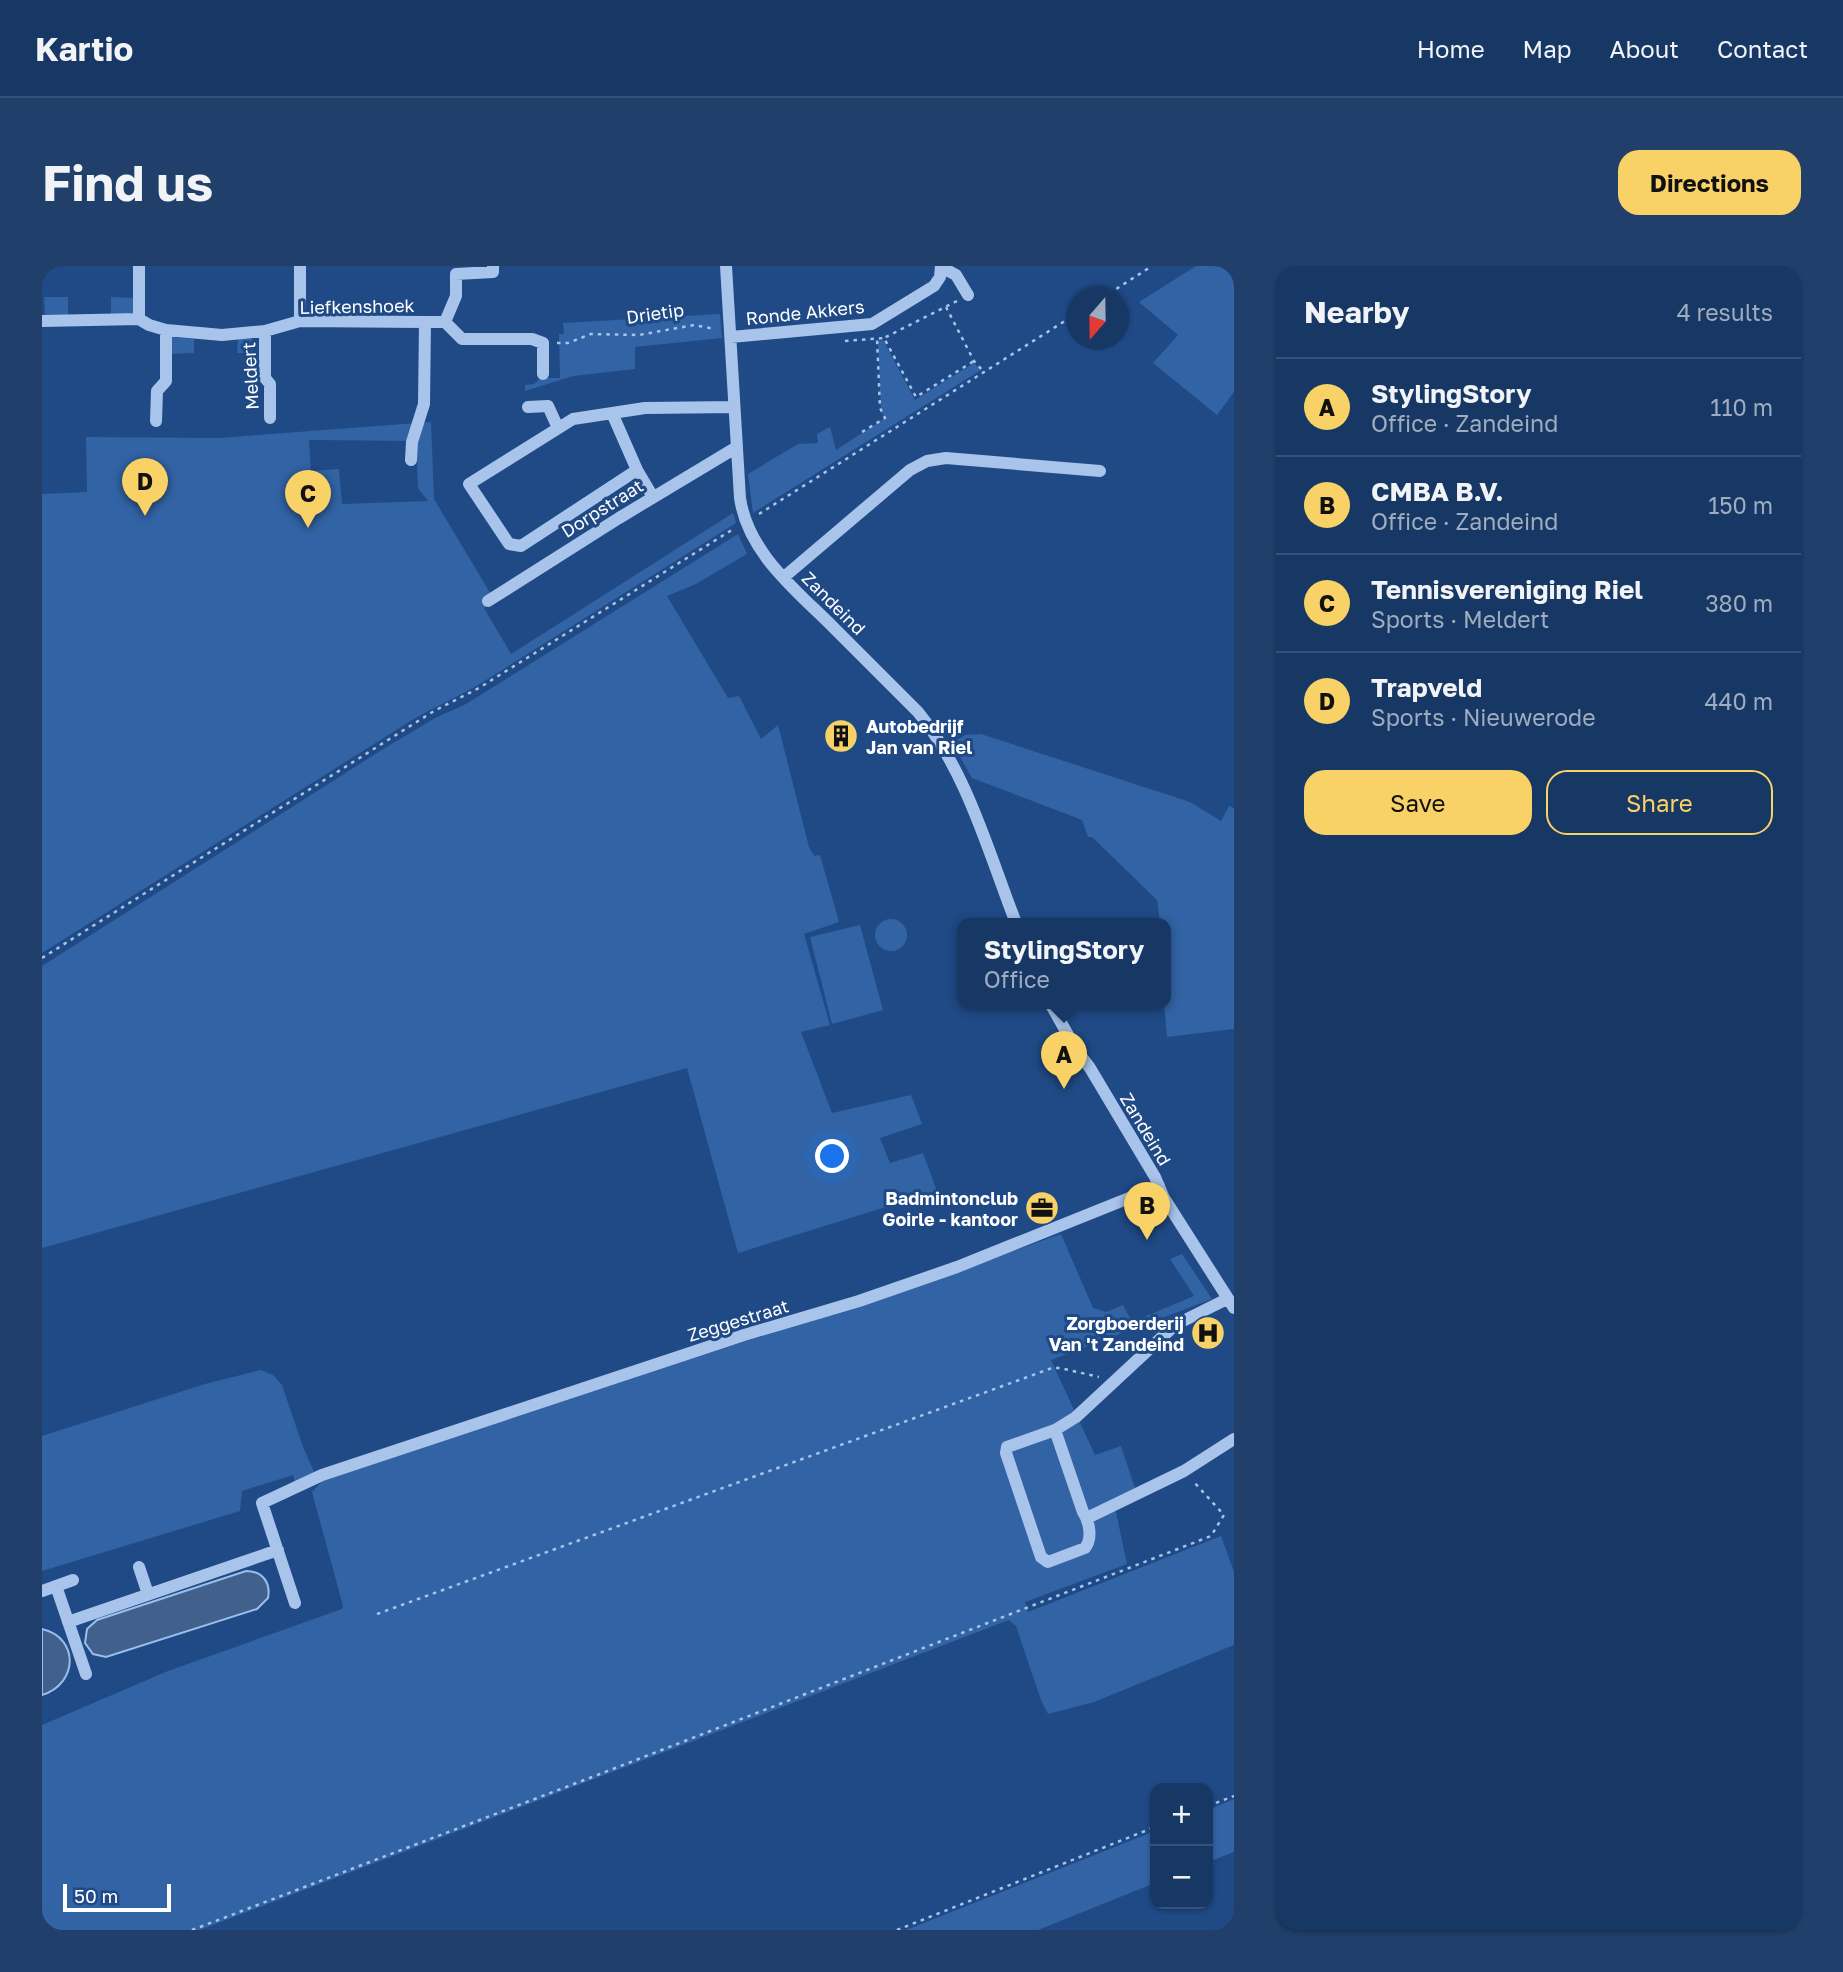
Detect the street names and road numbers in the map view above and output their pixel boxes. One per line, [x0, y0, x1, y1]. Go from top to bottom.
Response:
street label: Liefkenshoek [299, 294, 415, 318]
street label: Ronde Akkers [745, 295, 865, 329]
street label: Drietip [625, 298, 685, 328]
street label: Meldert [237, 342, 263, 410]
street label: Dorpstraat [557, 474, 647, 542]
street label: Zandeind [798, 567, 870, 639]
street label: Zandeind [1116, 1089, 1176, 1169]
street label: Zeggestraat [685, 1294, 791, 1346]

